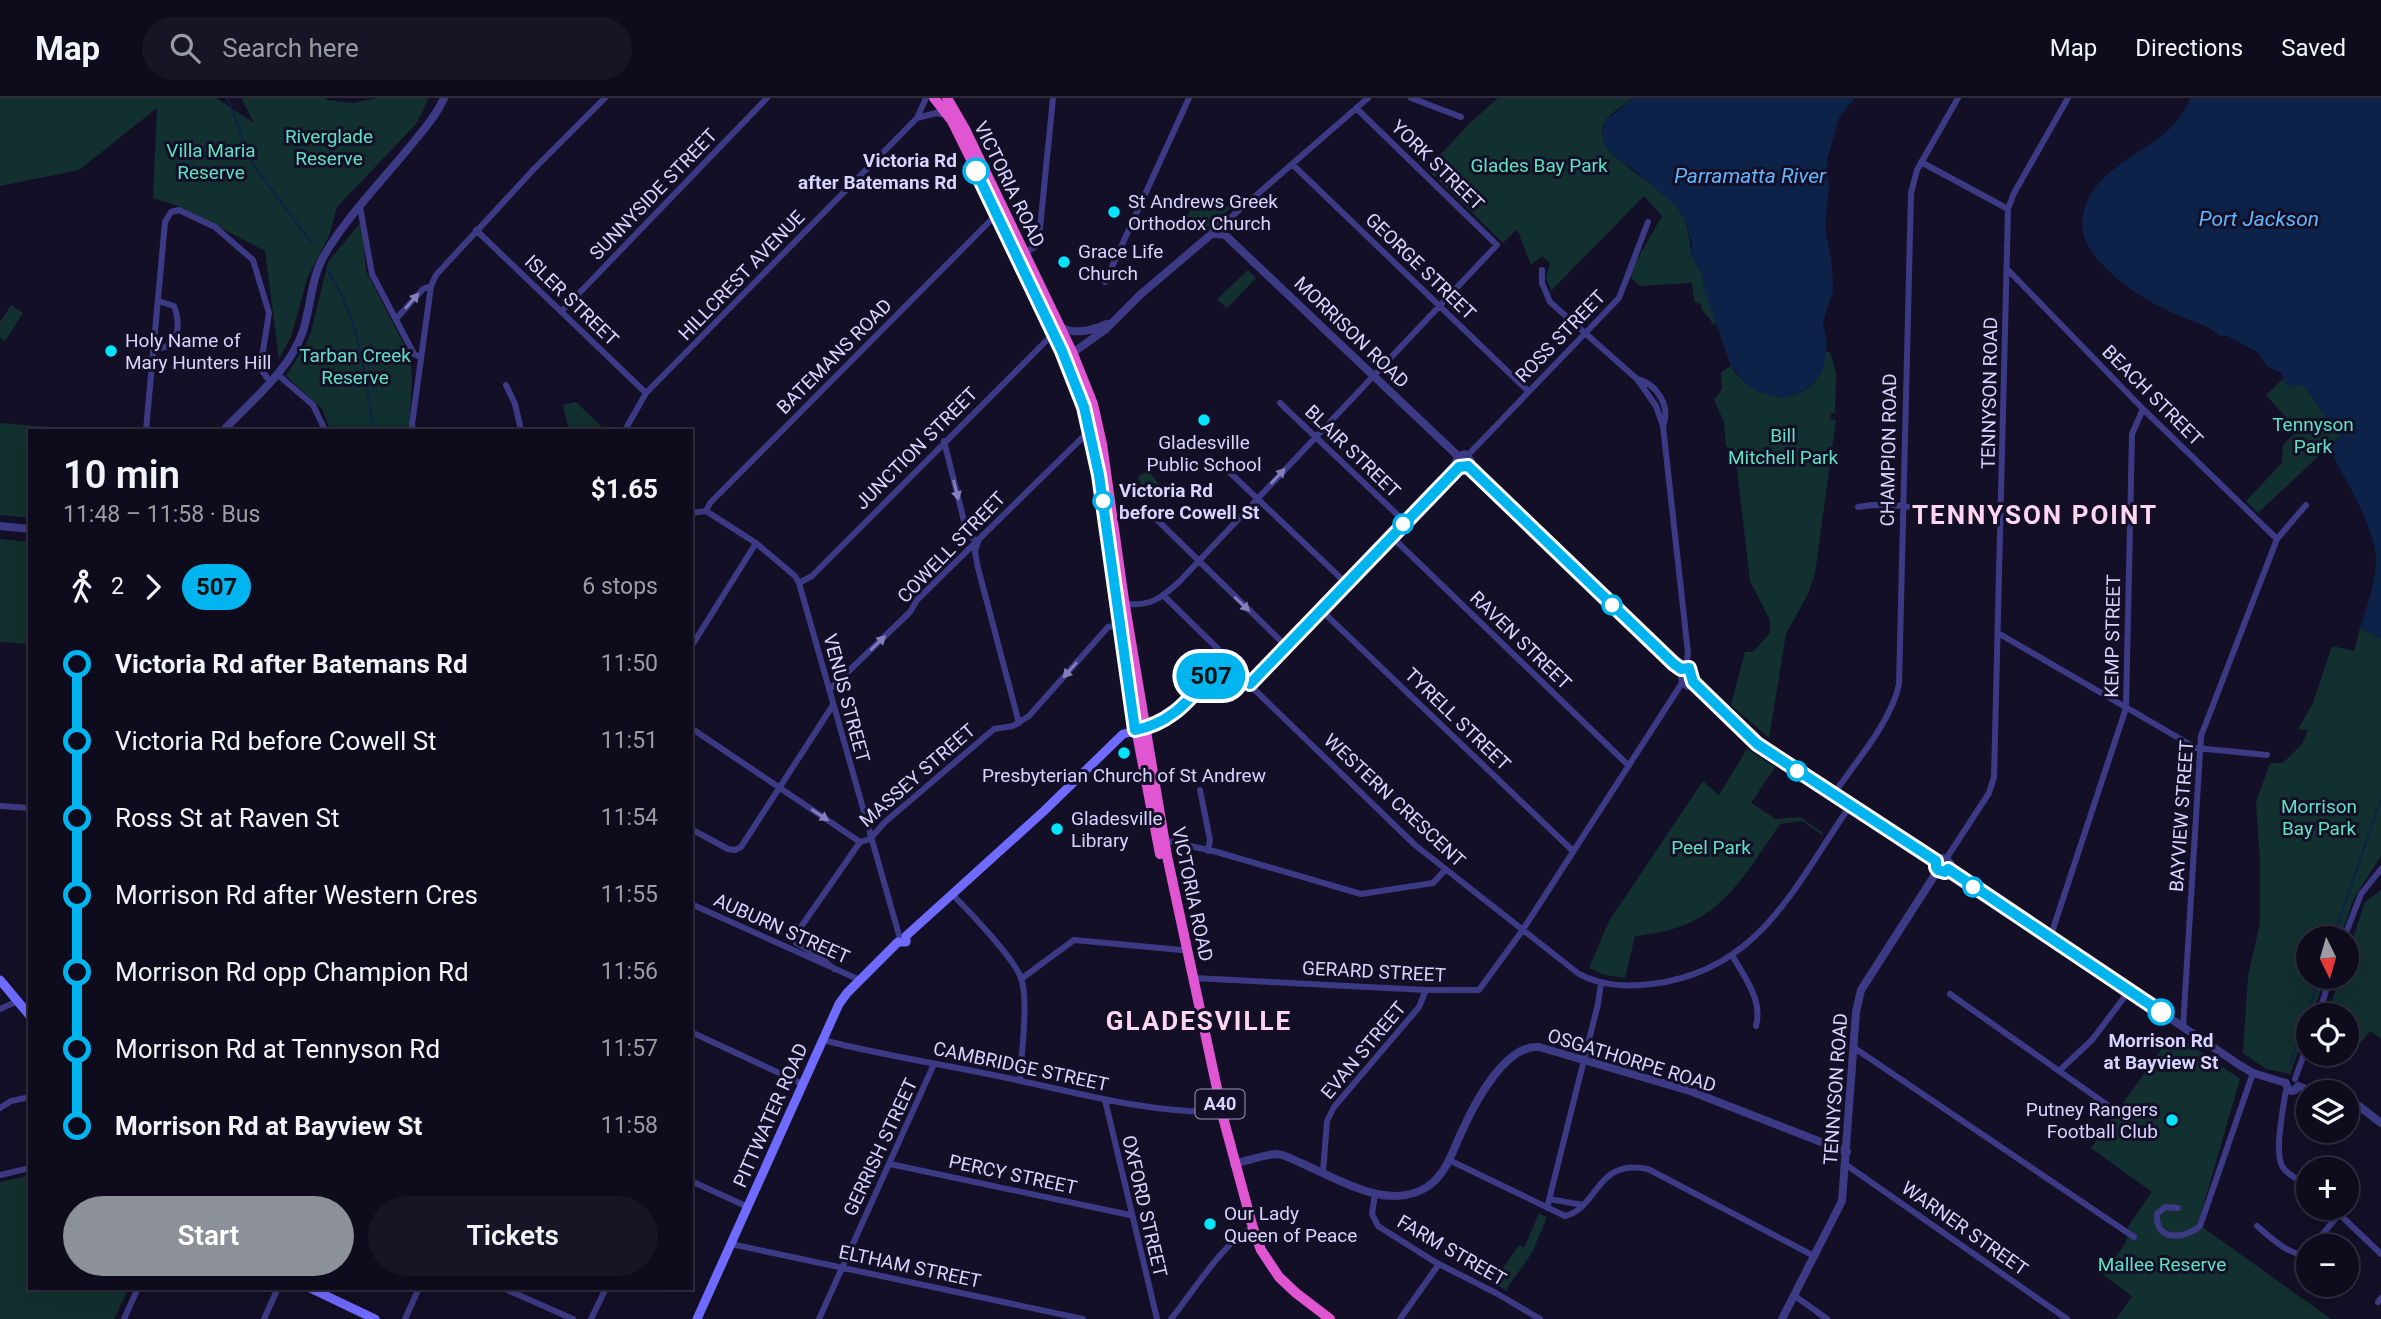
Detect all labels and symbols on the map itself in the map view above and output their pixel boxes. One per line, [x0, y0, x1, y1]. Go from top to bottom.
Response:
street label: YORK STREET [1386, 115, 1489, 215]
street label: VICTORIA ROAD [969, 118, 1050, 251]
street label: SUNNYSIDE STREET [585, 124, 722, 265]
park label: Riverglade Reserve [285, 125, 373, 170]
park label: Villa Maria Reserve [166, 139, 256, 184]
place label: Victoria Rd after Batemans Rd [798, 149, 957, 194]
park label: Glades Bay Park [1470, 154, 1608, 177]
marker: Victoria Rd after Batemans Rd [963, 158, 989, 184]
water label: Parramatta River [1674, 164, 1827, 188]
place label: St Andrews Greek Orthodox Church [1128, 190, 1278, 235]
marker: St Andrews Greek Orthodox Church [1106, 204, 1122, 220]
street label: HILLCREST AVENUE [673, 206, 809, 345]
water label: Port Jackson [2199, 207, 2319, 231]
street label: GEORGE STREET [1361, 208, 1481, 325]
place label: Grace Life Church [1078, 240, 1163, 285]
street label: ISLER STREET [520, 250, 623, 351]
marker: Grace Life Church [1056, 254, 1072, 270]
street label: MORRISON ROAD [1290, 272, 1414, 393]
street label: ROSS STREET [1511, 285, 1610, 387]
one-way arrow [404, 292, 420, 310]
street label: BATEMANS ROAD [772, 294, 897, 419]
street label: TENNYSON ROAD [1977, 317, 2002, 469]
place label: Holy Name of Mary Hunters Hill [125, 329, 271, 374]
street label: BEACH STREET [2097, 340, 2208, 451]
marker: Holy Name of Mary Hunters Hill [103, 343, 119, 359]
park label: Tarban Creek Reserve [299, 344, 411, 389]
street label: CHAMPION ROAD [1876, 373, 1901, 527]
street label: JUNCTION STREET [850, 382, 982, 514]
street label: BLAIR STREET [1300, 400, 1405, 503]
marker: Gladesville Public School [1196, 412, 1212, 428]
park label: Tennyson Park [2272, 413, 2354, 458]
park label: Bill Mitchell Park [1728, 424, 1838, 469]
place label: Gladesville Public School [1146, 431, 1262, 476]
one-way arrow [1270, 468, 1286, 485]
one-way arrow [951, 479, 962, 501]
place label: Victoria Rd before Cowell St [1119, 479, 1260, 524]
street label: COWELL STREET [892, 487, 1010, 608]
marker: Victoria Rd before Cowell St [1093, 491, 1113, 511]
district label: TENNYSON POINT [1912, 500, 2158, 530]
unlabelled marker [1393, 514, 1413, 534]
street label: KEMP STREET [2100, 574, 2125, 698]
street label: RAVEN STREET [1465, 586, 1576, 694]
unlabelled marker [1602, 595, 1622, 615]
one-way arrow [1233, 596, 1250, 612]
street label: VENUS STREET [818, 631, 875, 765]
one-way arrow [869, 636, 886, 652]
line badge: 507 [1171, 653, 1251, 699]
one-way arrow [1063, 661, 1078, 678]
street label: TYRELL STREET [1400, 663, 1515, 776]
street label: MASSEY STREET [855, 719, 980, 832]
street label: WESTERN CRESCENT [1319, 729, 1470, 872]
street label: BAYVIEW STREET [2165, 739, 2198, 893]
marker: Presbyterian Church of St Andrew [1116, 745, 1132, 761]
unlabelled marker [1787, 761, 1807, 781]
place label: Presbyterian Church of St Andrew [982, 764, 1266, 787]
park label: Morrison Bay Park [2281, 795, 2357, 840]
place label: Gladesville Library [1071, 807, 1163, 852]
one-way arrow [811, 808, 829, 822]
marker: Gladesville Library [1049, 821, 1065, 837]
street label: VICTORIA ROAD [1167, 825, 1218, 964]
park label: Peel Park [1671, 836, 1751, 859]
unlabelled marker [1963, 877, 1983, 897]
street label: AUBURN STREET [710, 888, 853, 969]
north arrow [2296, 926, 2359, 989]
street label: GERARD STREET [1301, 956, 1447, 987]
street label: EVAN STREET [1316, 997, 1411, 1104]
marker: Morrison Rd at Bayview St [2148, 999, 2174, 1025]
district label: GLADESVILLE [1106, 1006, 1292, 1036]
street label: TENNYSON ROAD [1819, 1012, 1852, 1166]
street label: OSGATHORPE ROAD [1545, 1024, 1719, 1097]
place label: Morrison Rd at Bayview St [2104, 1029, 2219, 1074]
street label: CAMBRIDGE STREET [931, 1037, 1111, 1096]
street label: PITTWATER ROAD [728, 1039, 813, 1191]
street label: GERRISH STREET [838, 1075, 922, 1220]
road number: A40 [1196, 1090, 1244, 1119]
place label: Putney Rangers Football Club [2026, 1098, 2158, 1143]
marker: Putney Rangers Football Club [2164, 1112, 2180, 1128]
street label: OXFORD STREET [1117, 1133, 1172, 1279]
street label: PERCY STREET [947, 1150, 1079, 1199]
street label: WARNER STREET [1897, 1176, 2032, 1280]
place label: Our Lady Queen of Peace [1224, 1202, 1357, 1247]
street label: FARM STREET [1393, 1210, 1510, 1291]
marker: Our Lady Queen of Peace [1202, 1216, 1218, 1232]
street label: ELTHAM STREET [837, 1240, 983, 1293]
park label: Mallee Reserve [2098, 1253, 2226, 1276]

